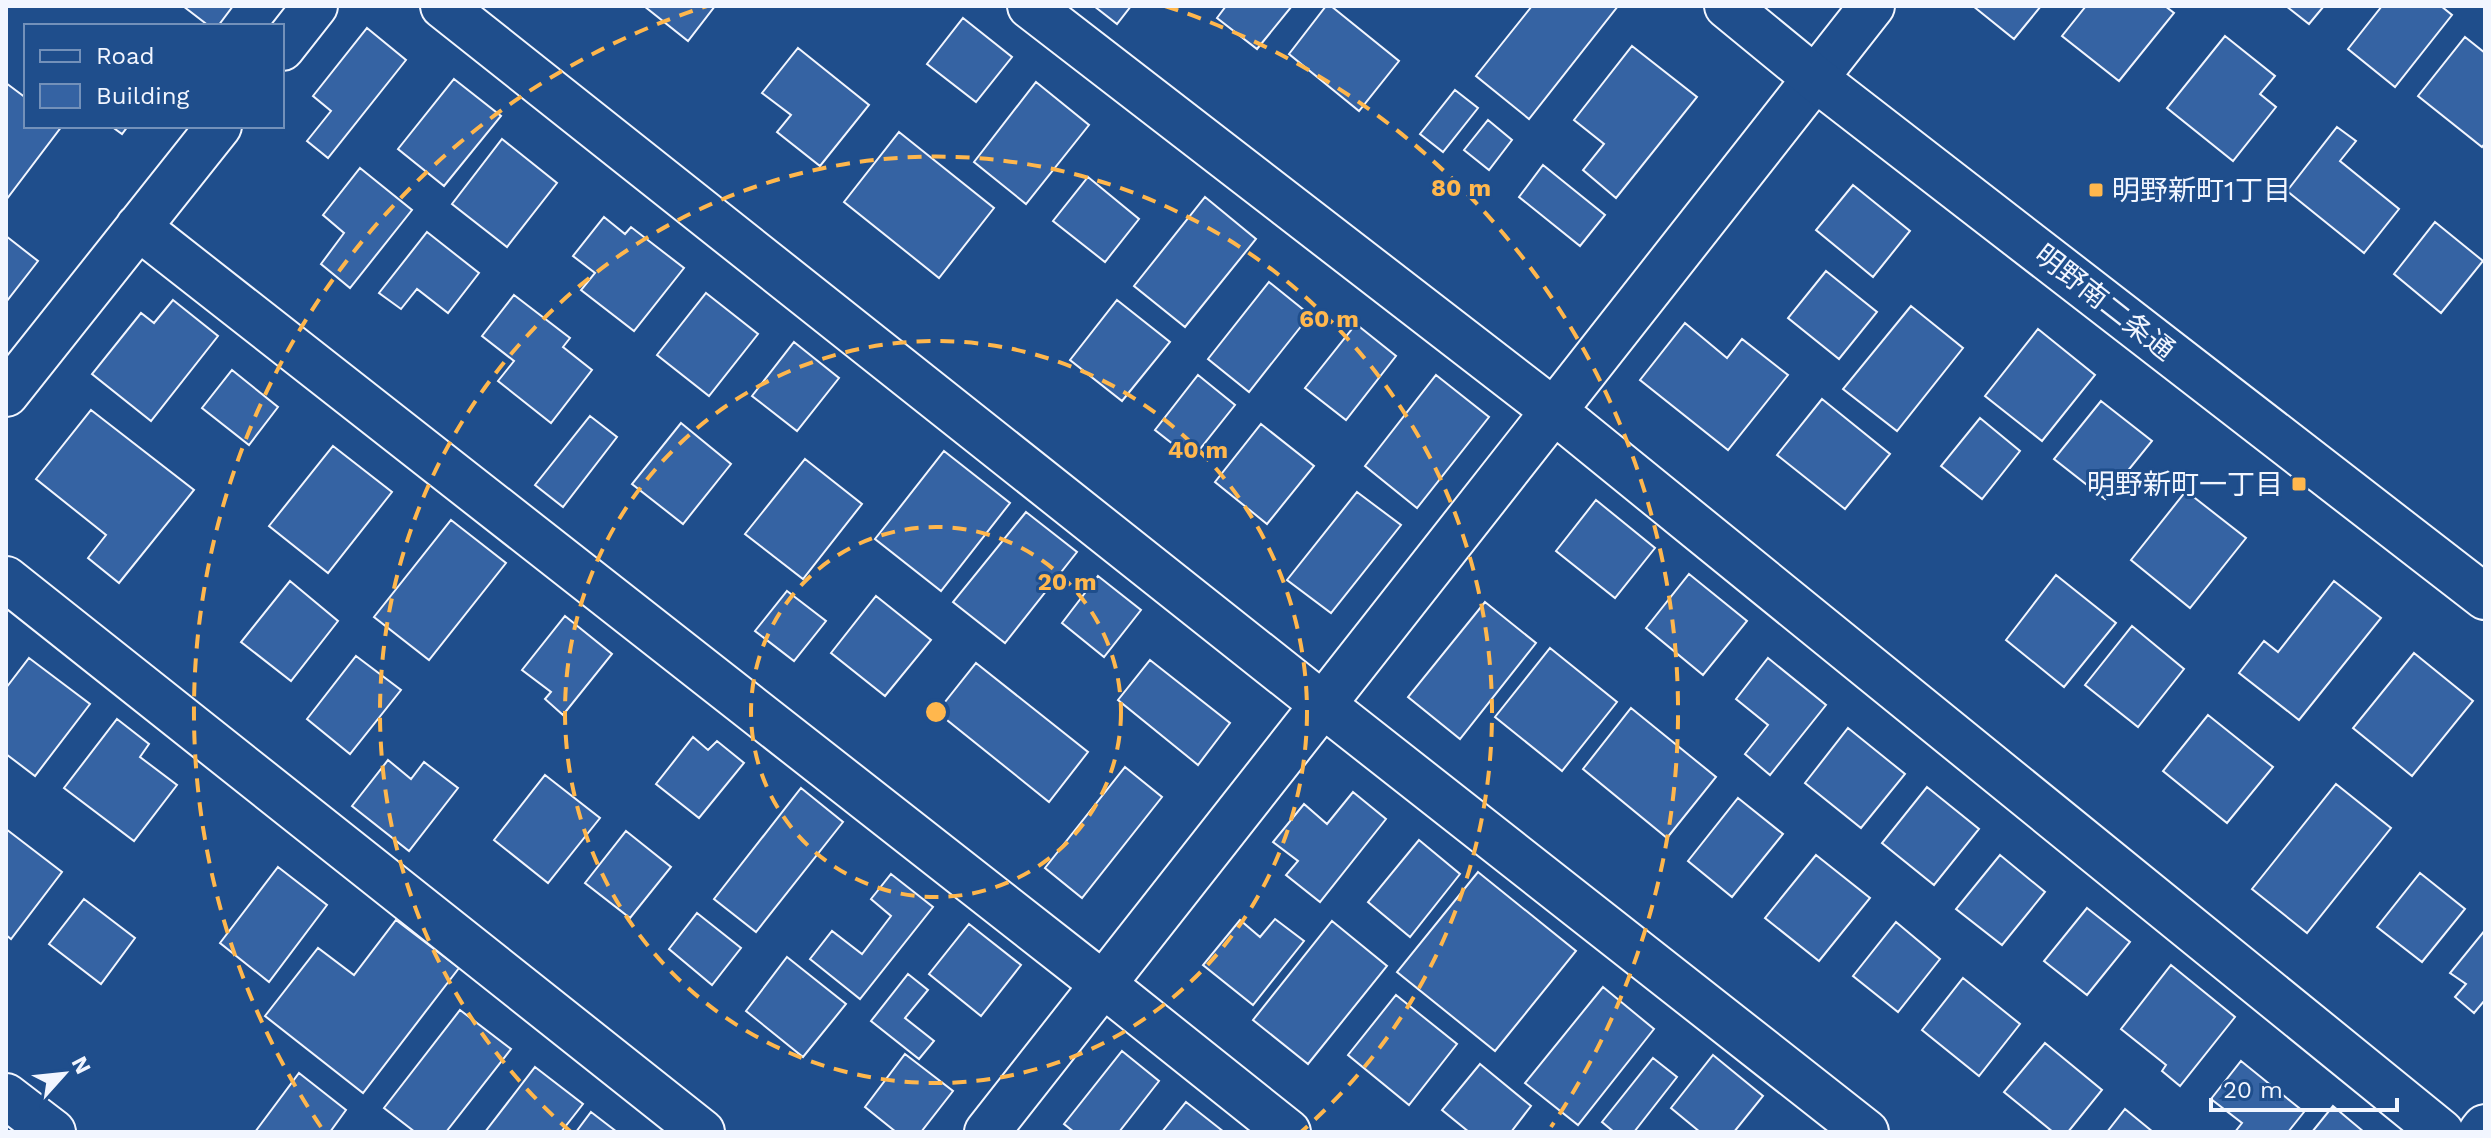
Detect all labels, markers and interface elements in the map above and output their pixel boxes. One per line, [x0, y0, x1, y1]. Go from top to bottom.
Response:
legend [24, 24, 284, 128]
text: Road [96, 42, 155, 70]
text: Building [96, 82, 189, 110]
text: 80 m [1431, 174, 1491, 202]
place label: 明野新町1丁目 [2112, 174, 2291, 207]
marker: 明野新町1丁目 [2087, 181, 2105, 199]
street label: 明野南二条通 [2028, 238, 2181, 367]
text: 60 m [1299, 305, 1359, 333]
text: 40 m [1168, 436, 1228, 464]
place label: 明野新町一丁目 [2087, 468, 2283, 501]
marker: 明野新町一丁目 [2290, 475, 2308, 493]
text: 20 m [1037, 568, 1097, 596]
centre of rings [922, 698, 950, 726]
north arrow [24, 1034, 104, 1114]
text: N [67, 1052, 96, 1078]
scale bar [2211, 1062, 2397, 1112]
text: 20 m [2223, 1076, 2283, 1104]

